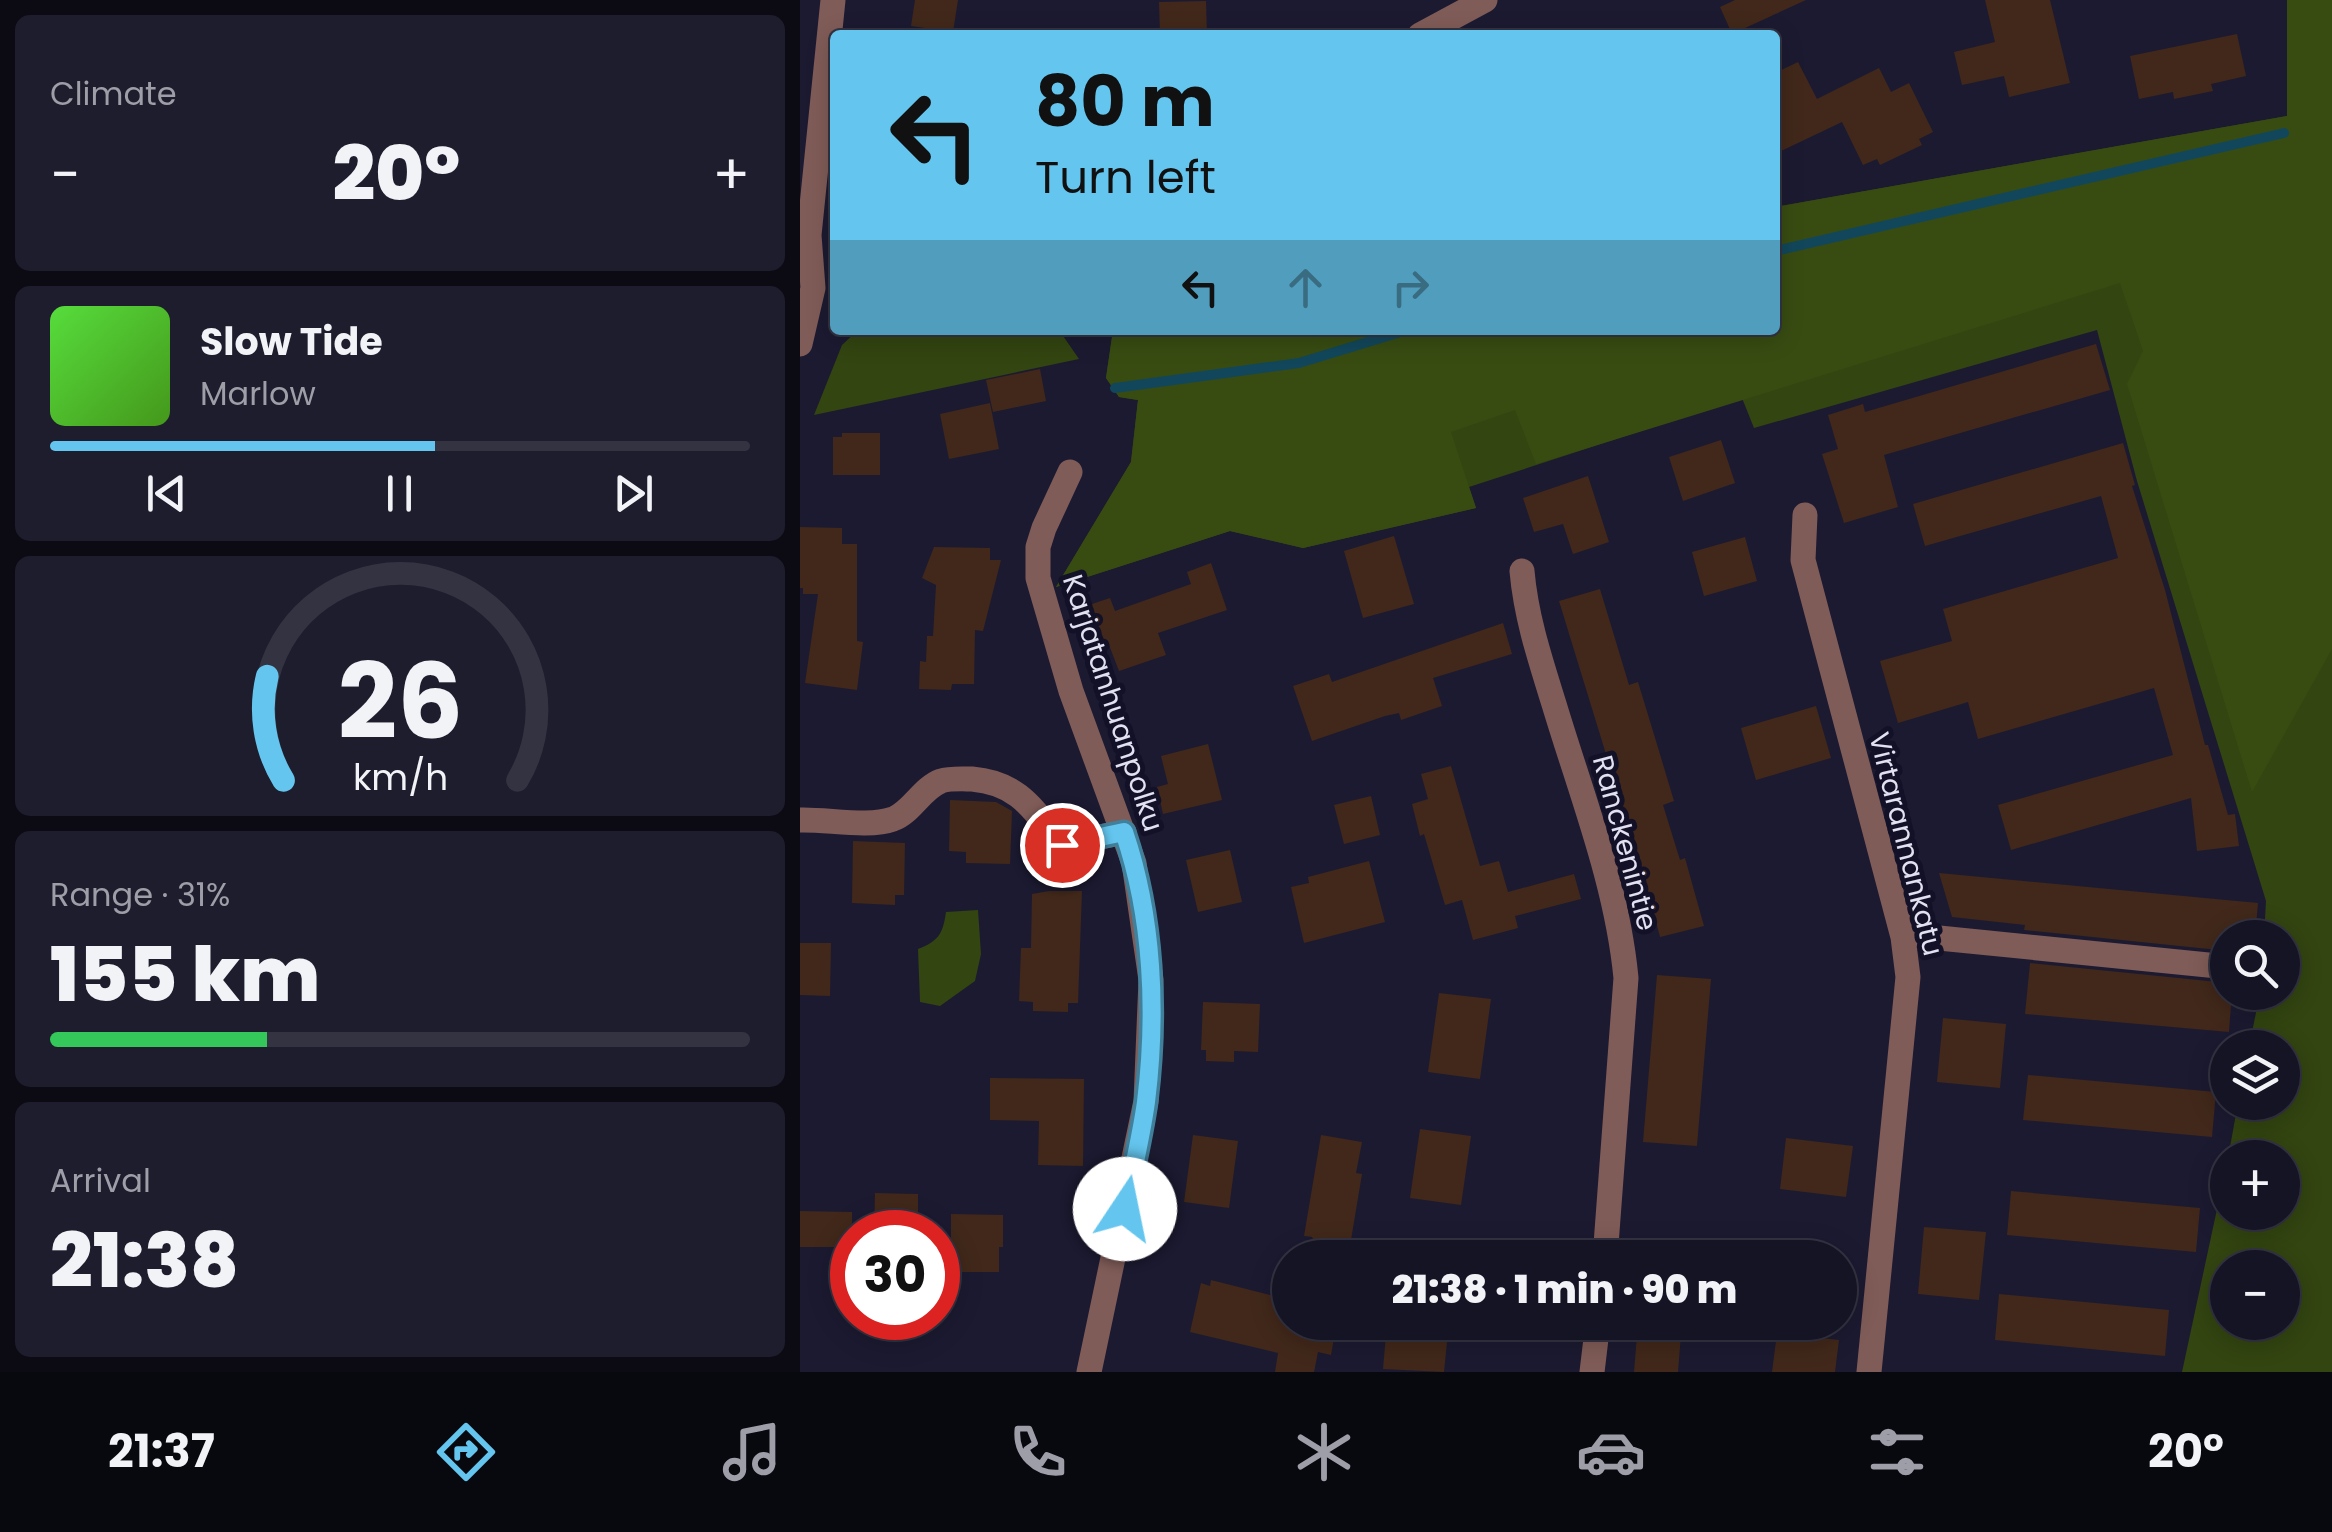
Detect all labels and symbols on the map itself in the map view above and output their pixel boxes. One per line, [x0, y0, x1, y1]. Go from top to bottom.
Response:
street label: Karjatanhuanpolku [1053, 570, 1173, 836]
street label: Virtarannankatu [1859, 728, 1953, 960]
street label: Ranckenintie [1583, 751, 1667, 935]
pin [1020, 803, 1105, 888]
position arrow [1073, 1157, 1177, 1261]
speed limit sign: 30 [830, 1210, 960, 1340]

